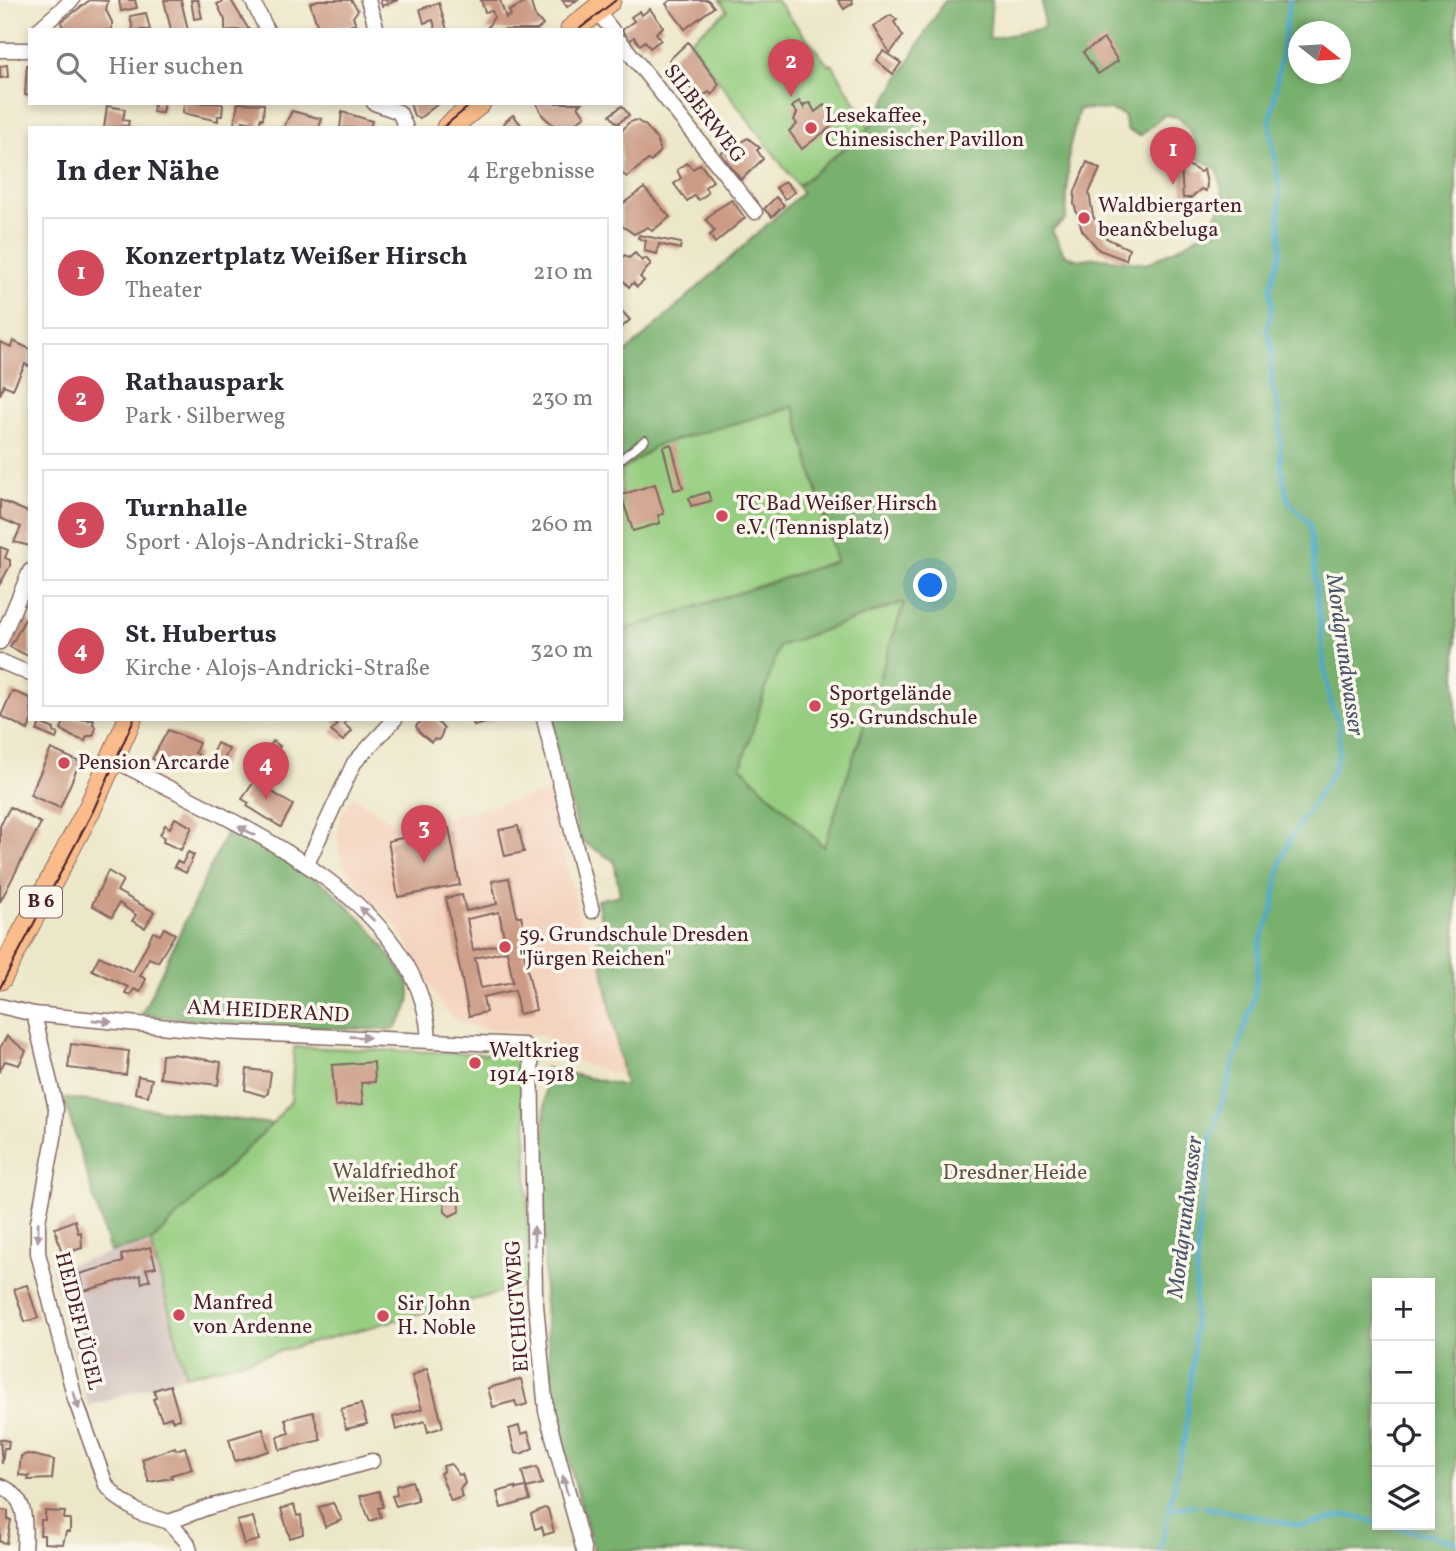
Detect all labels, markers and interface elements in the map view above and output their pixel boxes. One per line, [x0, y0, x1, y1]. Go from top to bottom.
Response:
north arrow [1288, 21, 1351, 84]
search box [28, 28, 623, 105]
pin: 2 [768, 39, 814, 97]
icon: search [52, 48, 90, 86]
text: Hier suchen [108, 49, 244, 85]
street label: SILBERWEG [656, 58, 752, 170]
place label: Lesekaffee, Chinesischer Pavillon [825, 102, 1024, 155]
marker: Lesekaffee, Chinesischer Pavillon [803, 120, 819, 136]
pin: 1 [1150, 127, 1196, 185]
text: In der Nähe [56, 151, 220, 193]
text: 4 Ergebnisse [467, 156, 595, 188]
place label: Waldbiergarten bean&beluga [1098, 192, 1242, 245]
marker: Waldbiergarten bean&beluga [1076, 210, 1092, 226]
text: Konzertplatz Weißer Hirsch [125, 239, 468, 275]
text: 1 [76, 257, 86, 289]
text: 210 m [533, 257, 593, 289]
text: Theater [125, 275, 202, 307]
text: Rathauspark [125, 365, 284, 401]
text: 2 [75, 383, 87, 415]
text: 230 m [531, 383, 593, 415]
text: Park · Silberweg [125, 401, 286, 433]
place label: TC Bad Weißer Hirsch e.V. (Tennisplatz) [736, 490, 937, 543]
text: Turnhalle [125, 491, 248, 527]
marker: TC Bad Weißer Hirsch e.V. (Tennisplatz) [714, 508, 730, 524]
text: 3 [75, 509, 87, 541]
text: 260 m [530, 509, 593, 541]
text: Sport · Alojs-Andricki-Straße [125, 527, 419, 559]
your location [913, 568, 947, 602]
water label: Mordgrundwasser [1317, 571, 1371, 738]
text: St. Hubertus [125, 617, 277, 653]
text: 4 [74, 635, 88, 667]
text: 320 m [530, 635, 593, 667]
text: Kirche · Alojs-Andricki-Straße [125, 653, 430, 685]
place label: Sportgelände 59. Grundschule [829, 680, 978, 733]
marker: Sportgelände 59. Grundschule [807, 698, 823, 714]
pin: 4 [243, 742, 289, 800]
place label: Pension Arcarde [78, 749, 230, 778]
marker: Pension Arcarde [56, 755, 72, 771]
pin: 3 [401, 805, 447, 863]
one-way arrow [238, 825, 257, 837]
road number: B 6 [20, 887, 62, 918]
one-way arrow [359, 907, 376, 923]
place label: 59. Grundschule Dresden "Jürgen Reichen" [519, 921, 749, 974]
marker: 59. Grundschule Dresden "Jürgen Reichen" [497, 939, 513, 955]
street label: AM HEIDERAND [186, 993, 350, 1031]
one-way arrow [91, 1016, 113, 1027]
one-way arrow [349, 1032, 371, 1043]
place label: Weltkrieg 1914-1918 [489, 1037, 579, 1090]
marker: Weltkrieg 1914-1918 [467, 1055, 483, 1071]
water label: Mordgrundwasser [1160, 1134, 1212, 1301]
park label: Waldfriedhof Weißer Hirsch [328, 1158, 460, 1211]
park label: Dresdner Heide [943, 1159, 1087, 1188]
one-way arrow [32, 1221, 44, 1243]
one-way arrow [528, 1225, 540, 1247]
street label: EICHIGTWEG [499, 1239, 537, 1373]
street label: HEIDEFLÜGEL [47, 1249, 109, 1393]
map controls [1372, 1278, 1435, 1530]
button: + [1372, 1278, 1435, 1341]
place label: Manfred von Ardenne [193, 1289, 312, 1342]
place label: Sir John H. Noble [397, 1290, 476, 1343]
marker: Manfred von Ardenne [171, 1307, 187, 1323]
marker: Sir John H. Noble [375, 1308, 391, 1324]
button: − [1372, 1341, 1435, 1404]
one-way arrow [71, 1390, 82, 1411]
button: locate [1372, 1404, 1435, 1467]
button: layers [1372, 1467, 1435, 1530]
one-way arrow [559, 1474, 570, 1496]

